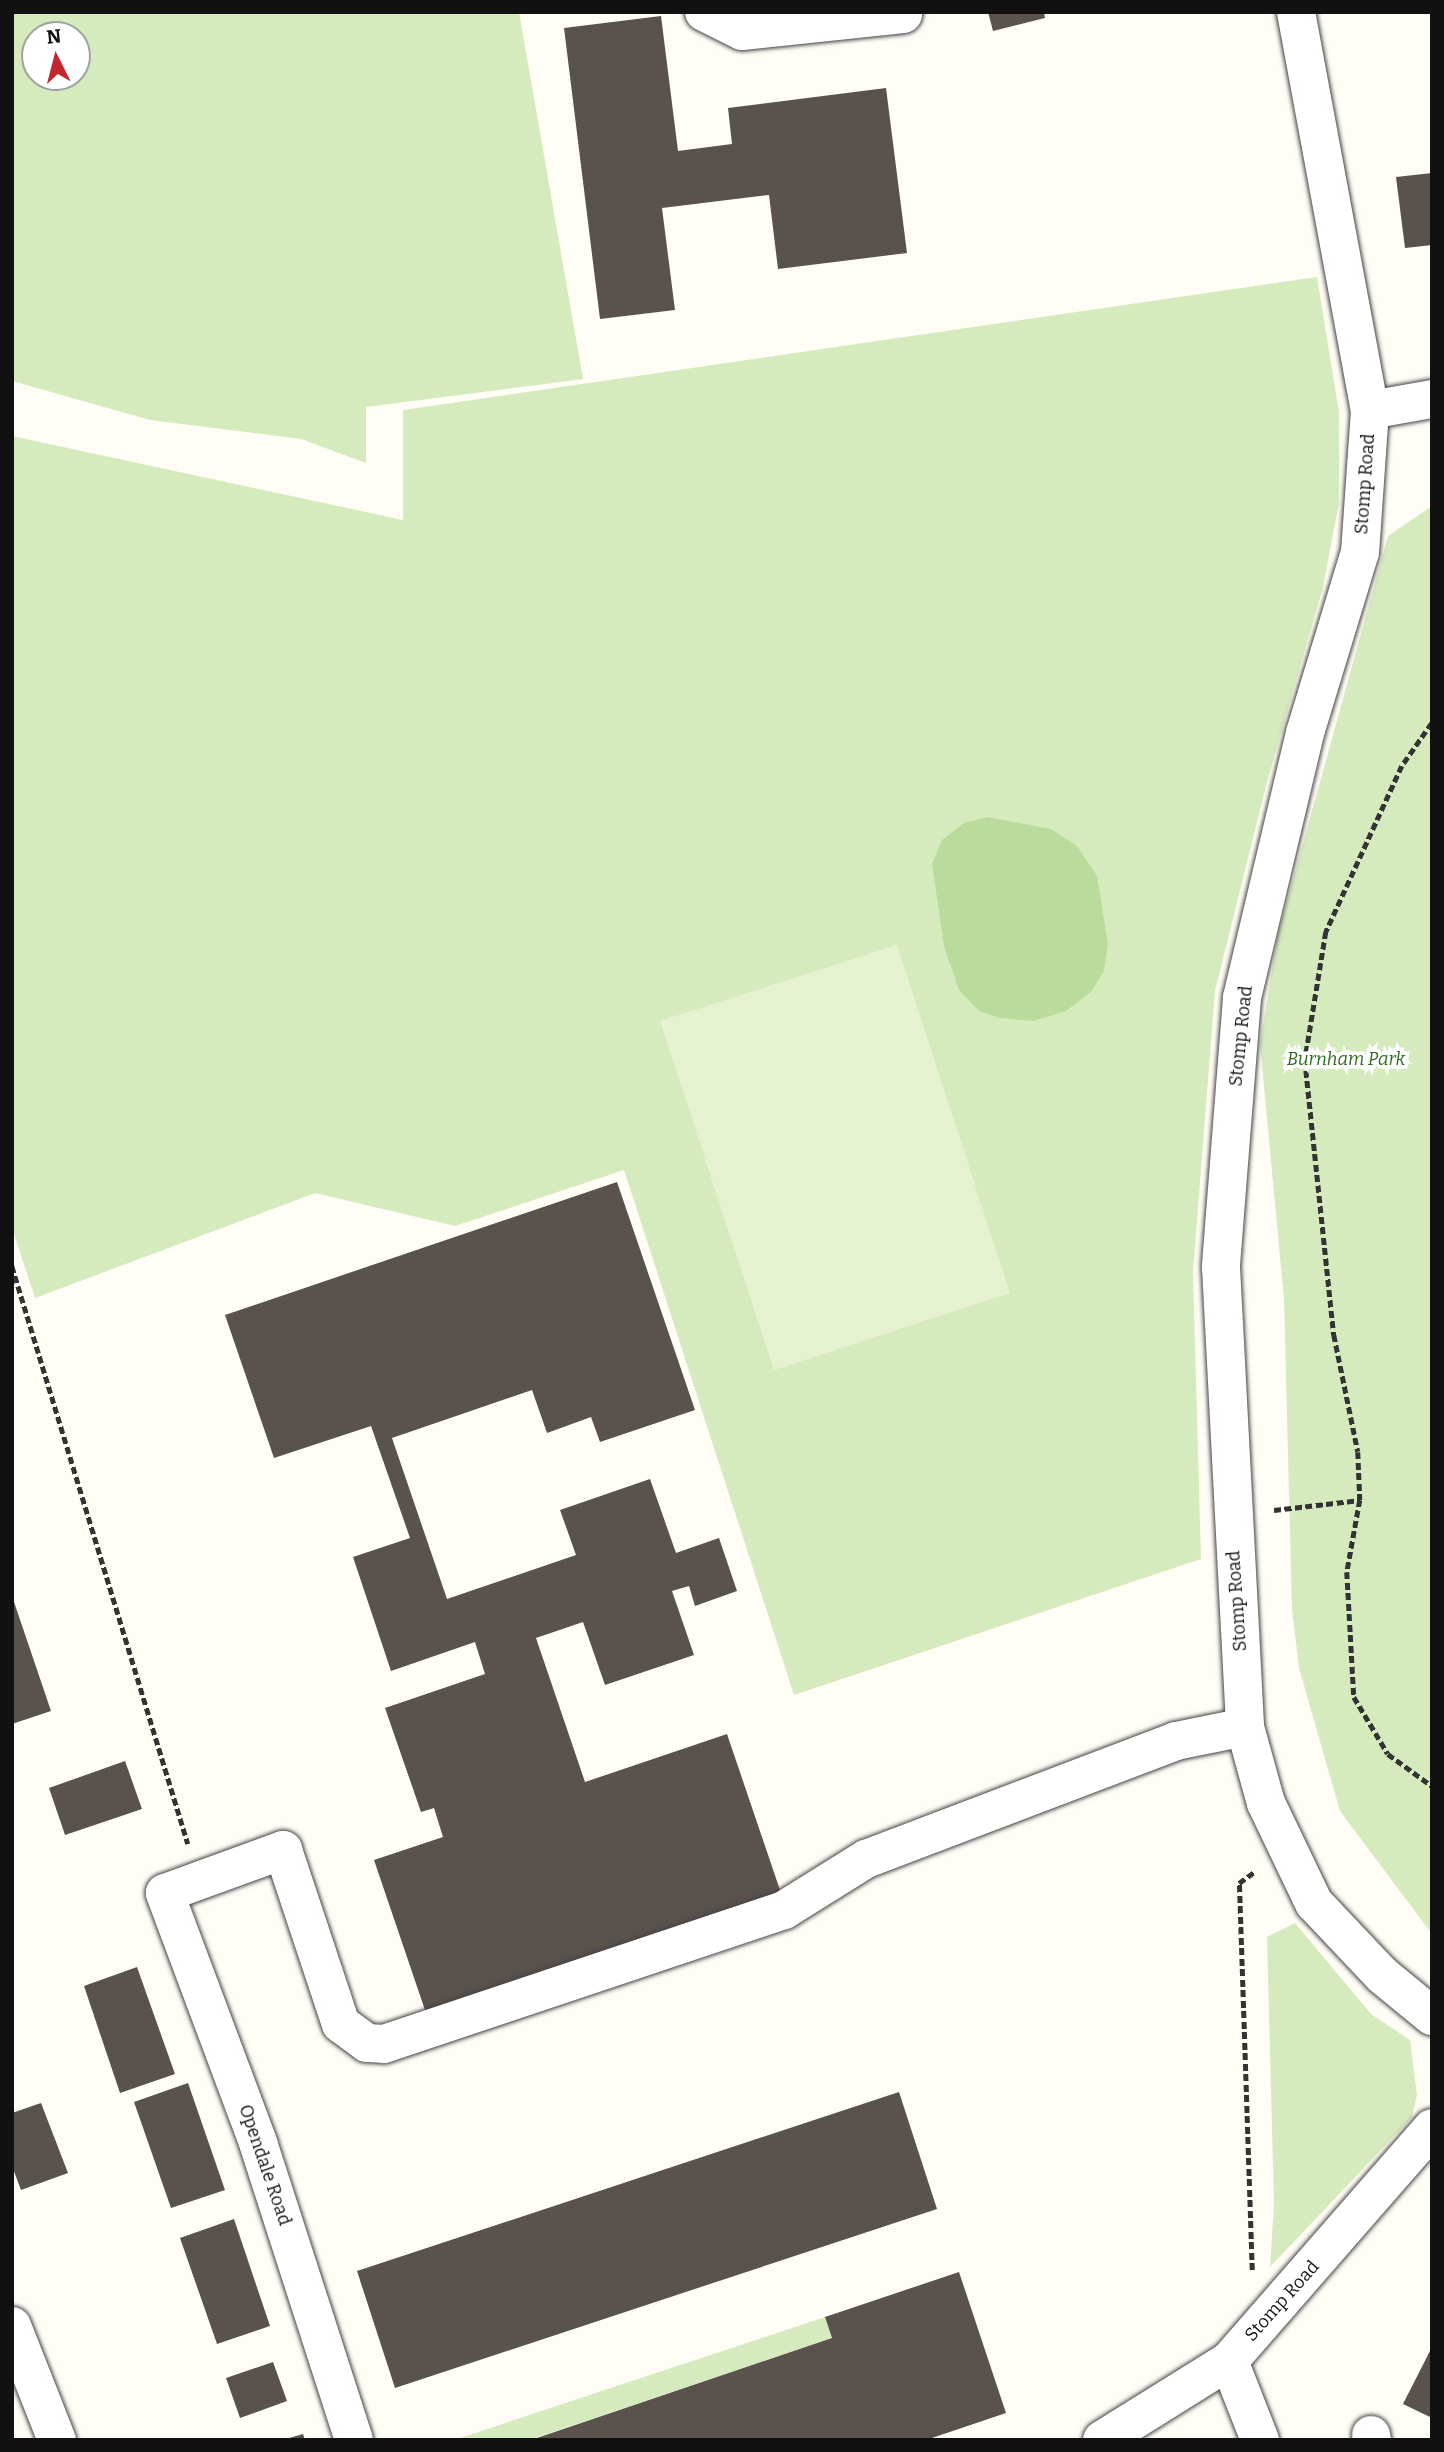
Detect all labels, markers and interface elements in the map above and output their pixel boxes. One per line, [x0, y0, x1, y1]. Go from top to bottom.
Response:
north arrow [21, 21, 91, 91]
text: N [45, 24, 62, 49]
street label: Stomp Road [1351, 433, 1379, 535]
street label: Stomp Road [1225, 985, 1257, 1087]
park label: Burnham Park [1287, 1048, 1405, 1070]
street label: Stomp Road [1223, 1550, 1251, 1652]
street label: Opendale Road [234, 2102, 296, 2228]
street label: Stomp Road [1240, 2256, 1324, 2346]

